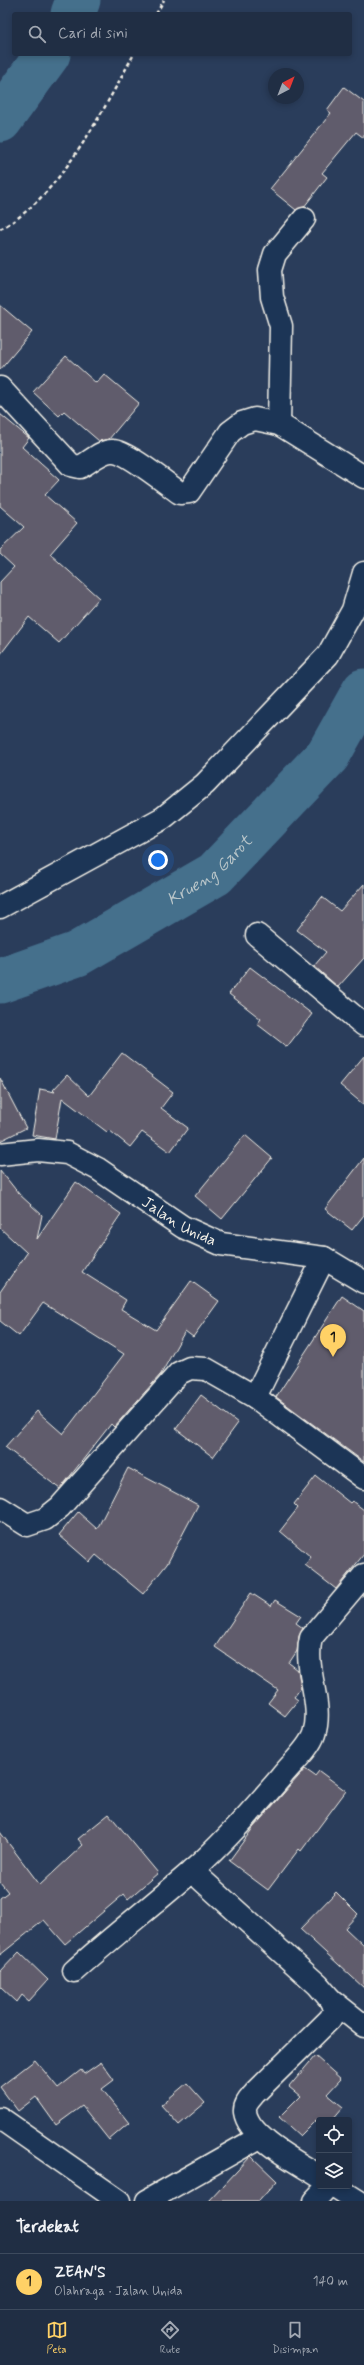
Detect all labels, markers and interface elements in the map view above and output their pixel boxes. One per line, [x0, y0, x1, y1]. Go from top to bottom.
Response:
search box [12, 12, 352, 56]
icon: search [26, 23, 48, 45]
text: Cari di sini [58, 24, 128, 44]
north arrow [268, 68, 304, 104]
water label: Krueng Garot [163, 830, 258, 910]
your location [148, 850, 168, 870]
street label: Jalan Unida [138, 1191, 220, 1251]
pin: 1 [320, 1324, 346, 1357]
map controls [316, 2117, 352, 2189]
button: locate [316, 2117, 352, 2153]
button: layers [316, 2153, 352, 2189]
text: Terdekat [16, 2216, 79, 2238]
text: ZEAN'S [54, 2263, 105, 2283]
text: 1 [26, 2273, 32, 2290]
text: 140 m [313, 2273, 348, 2290]
text: Olahraga · Jalan Unida [54, 2283, 183, 2300]
tab: Peta [46, 2319, 68, 2357]
tab: Rute [159, 2319, 181, 2357]
tab: Disimpan [272, 2319, 318, 2357]

